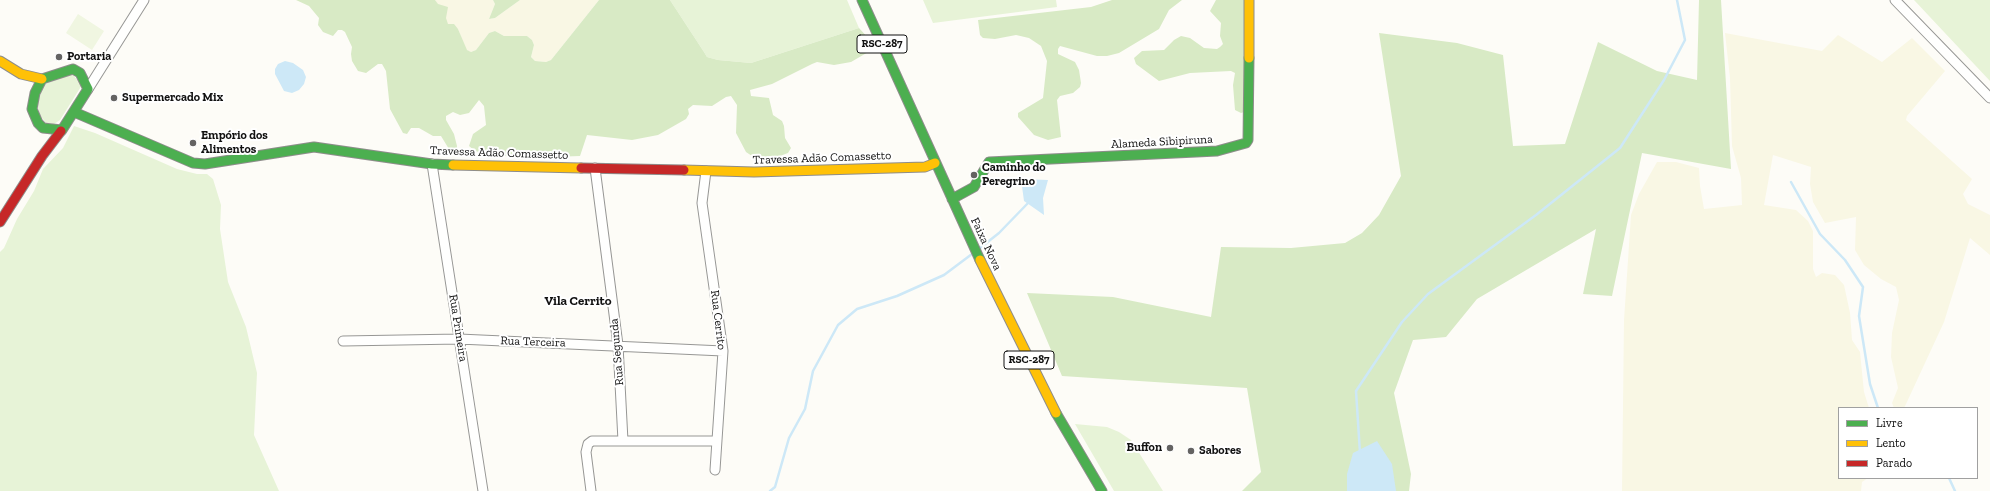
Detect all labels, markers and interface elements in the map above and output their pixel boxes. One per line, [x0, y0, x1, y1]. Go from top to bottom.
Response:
road number: RSC-287 [857, 35, 907, 53]
place label: Portaria [67, 50, 111, 64]
marker: Portaria [54, 52, 64, 62]
place label: Supermercado Mix [122, 91, 223, 105]
marker: Supermercado Mix [109, 93, 119, 103]
place label: Empório dos Alimentos [201, 129, 268, 157]
street label: Alameda Sibipiruna [1111, 132, 1213, 152]
marker: Empório dos Alimentos [188, 138, 198, 148]
street label: Travessa Adão Comassetto [429, 143, 569, 163]
street label: Travessa Adão Comassetto [752, 148, 892, 168]
place label: Caminho do Peregrino [982, 161, 1046, 189]
marker: Caminho do Peregrino [969, 170, 979, 180]
street label: Faixa Nova [967, 215, 1005, 273]
street label: Rua Cerrito [707, 289, 729, 351]
street label: Rua Primeira [446, 293, 470, 363]
district label: Vila Cerrito [544, 293, 612, 309]
street label: Rua Segunda [607, 318, 627, 386]
street label: Rua Terceira [500, 334, 566, 350]
road number: RSC-287 [1004, 351, 1054, 369]
legend [1838, 407, 1978, 479]
text: Livre [1876, 416, 1903, 430]
text: Lento [1876, 436, 1906, 450]
place label: Buffon [1126, 441, 1162, 455]
marker: Buffon [1165, 443, 1175, 453]
place label: Sabores [1199, 444, 1241, 458]
marker: Sabores [1186, 446, 1196, 456]
text: Parado [1876, 456, 1912, 470]

